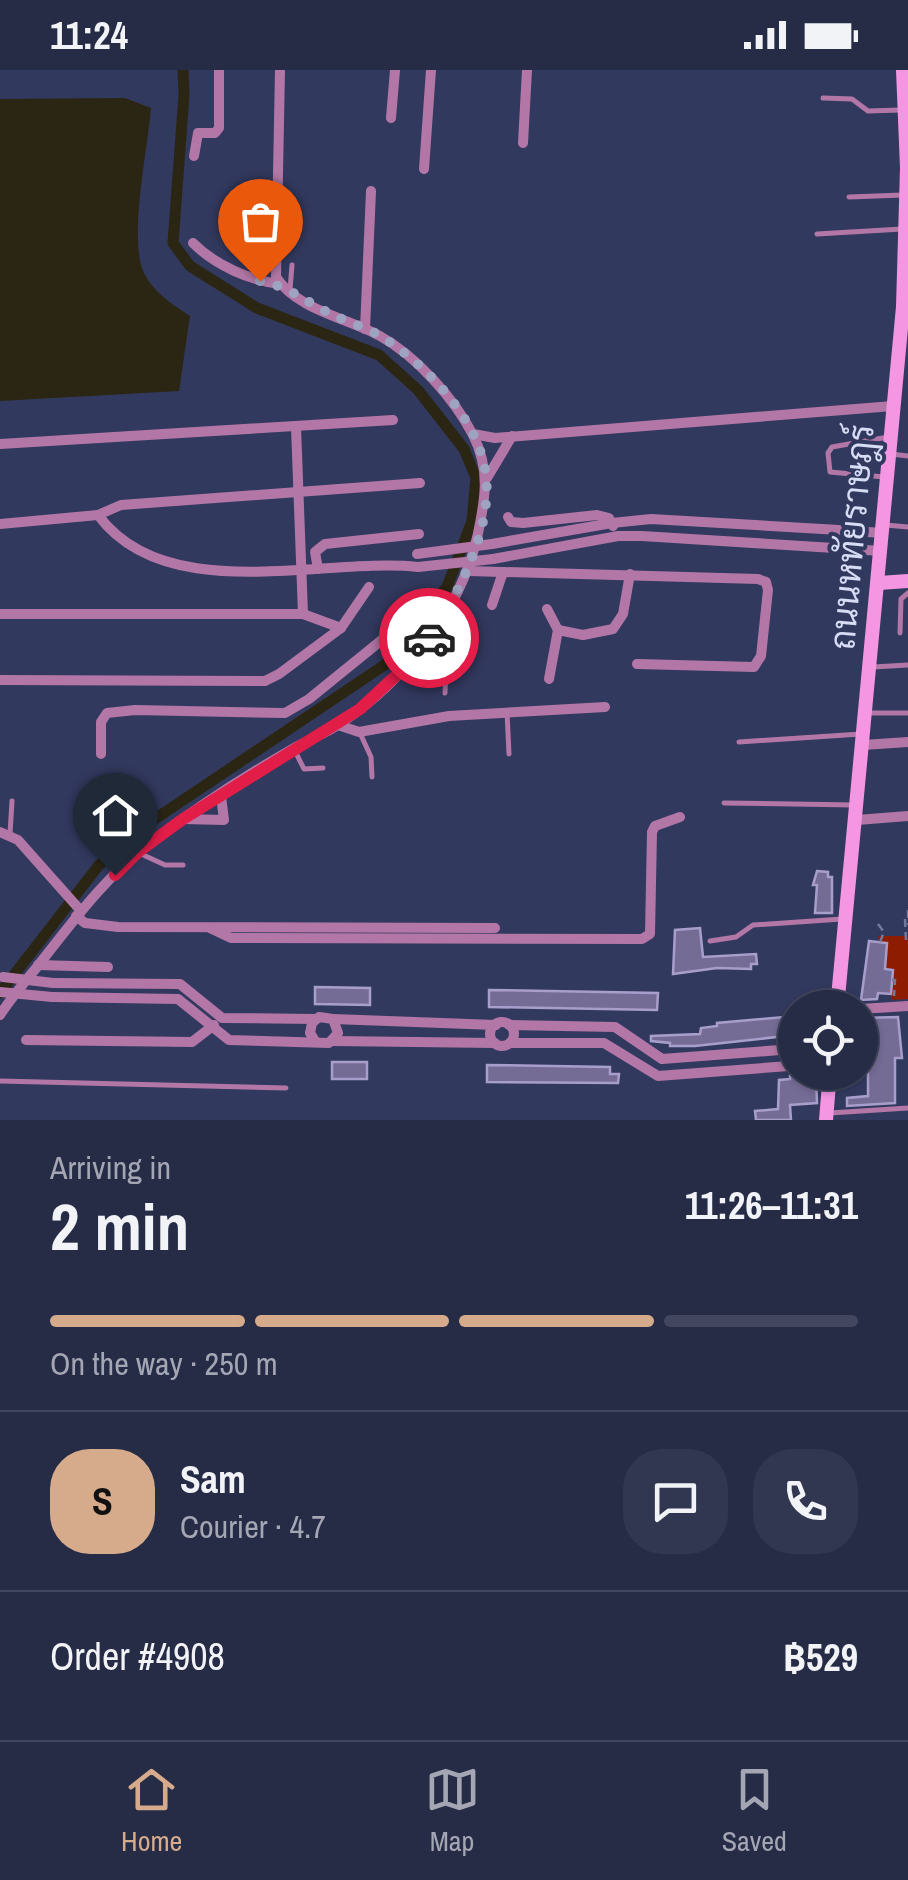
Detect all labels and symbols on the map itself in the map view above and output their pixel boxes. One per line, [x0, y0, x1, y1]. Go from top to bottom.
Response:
pin [218, 179, 303, 282]
street label: ถนนหทัยราษฎร์ [818, 422, 885, 652]
courier [379, 588, 479, 688]
pin [73, 773, 158, 876]

